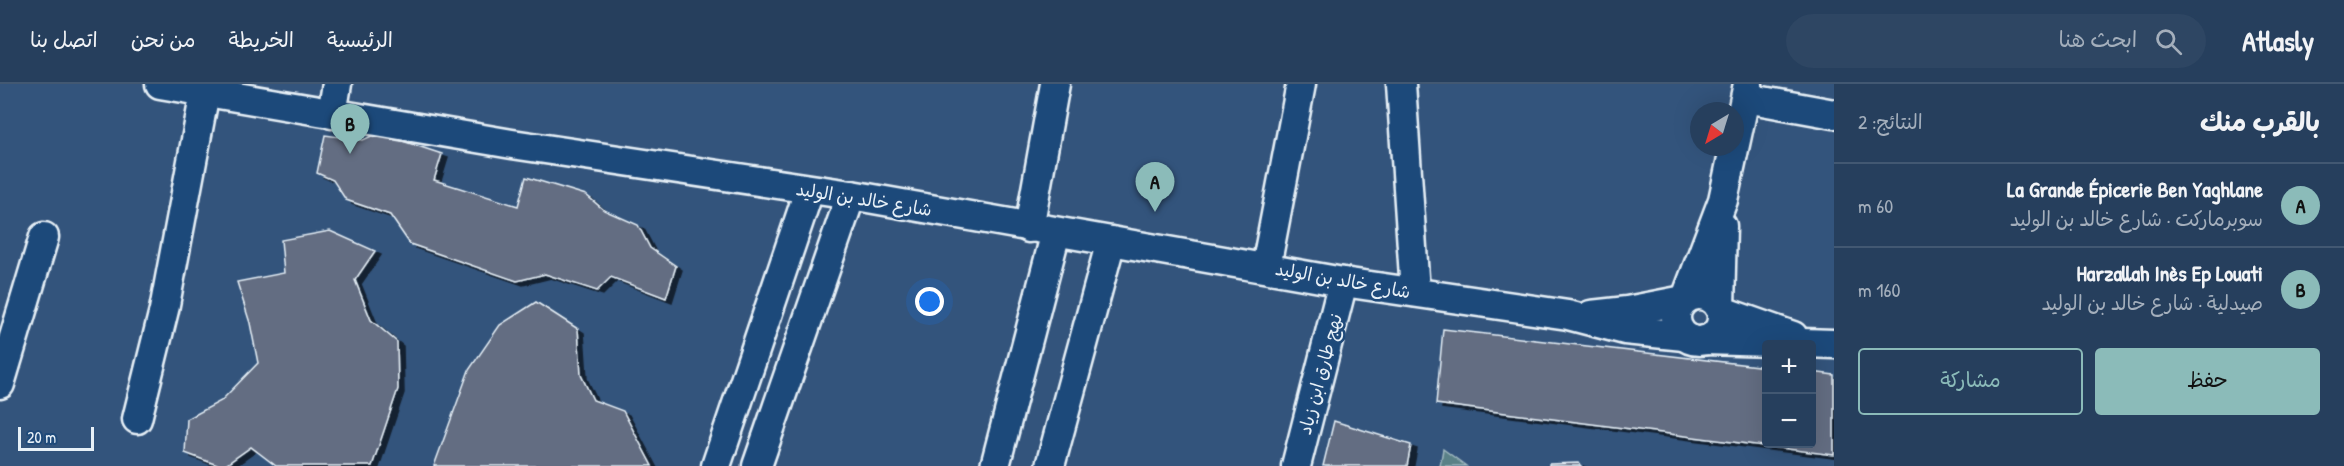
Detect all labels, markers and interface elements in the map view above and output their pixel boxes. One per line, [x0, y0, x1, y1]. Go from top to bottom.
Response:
search box [1786, 14, 2206, 68]
text: Atlasly [2242, 22, 2314, 60]
text: ابحث هنا [2059, 24, 2137, 54]
text: اتصل بنا [30, 25, 98, 54]
text: من نحن [131, 25, 195, 54]
text: الخريطة [228, 25, 294, 54]
text: الرئيسية [327, 25, 393, 54]
icon: search [2152, 25, 2185, 58]
north arrow [1690, 102, 1744, 156]
pin: B [330, 104, 370, 154]
text: بالقرب منك [2200, 104, 2320, 139]
text: النتائج: 2 [1858, 108, 1923, 135]
pin: A [1136, 162, 1174, 212]
text: La Grande Épicerie Ben Yaghlane [2007, 174, 2263, 204]
street label: شارع خالد بن الوليد [794, 176, 934, 222]
text: 60 m [1858, 192, 1893, 219]
text: A [2296, 192, 2305, 219]
text: سوبرماركت · شارع خالد بن الوليد [2010, 205, 2263, 232]
street label: شارع خالد بن الوليد [1273, 256, 1413, 304]
text: Harzallah Inès Ep Louati [2077, 258, 2263, 288]
text: 160 m [1858, 276, 1900, 303]
text: B [2295, 276, 2306, 303]
your location [915, 287, 944, 316]
text: صيدلية · شارع خالد بن الوليد [2041, 289, 2263, 316]
street label: نهج طارق ابن زياد [1292, 311, 1348, 437]
map controls [1762, 340, 1816, 448]
button: + [1762, 340, 1816, 394]
button: مشاركة [1858, 348, 2083, 415]
button: حفظ [2095, 348, 2320, 415]
button: − [1762, 394, 1816, 448]
scale bar [18, 424, 94, 452]
text: 20 m [27, 426, 56, 448]

